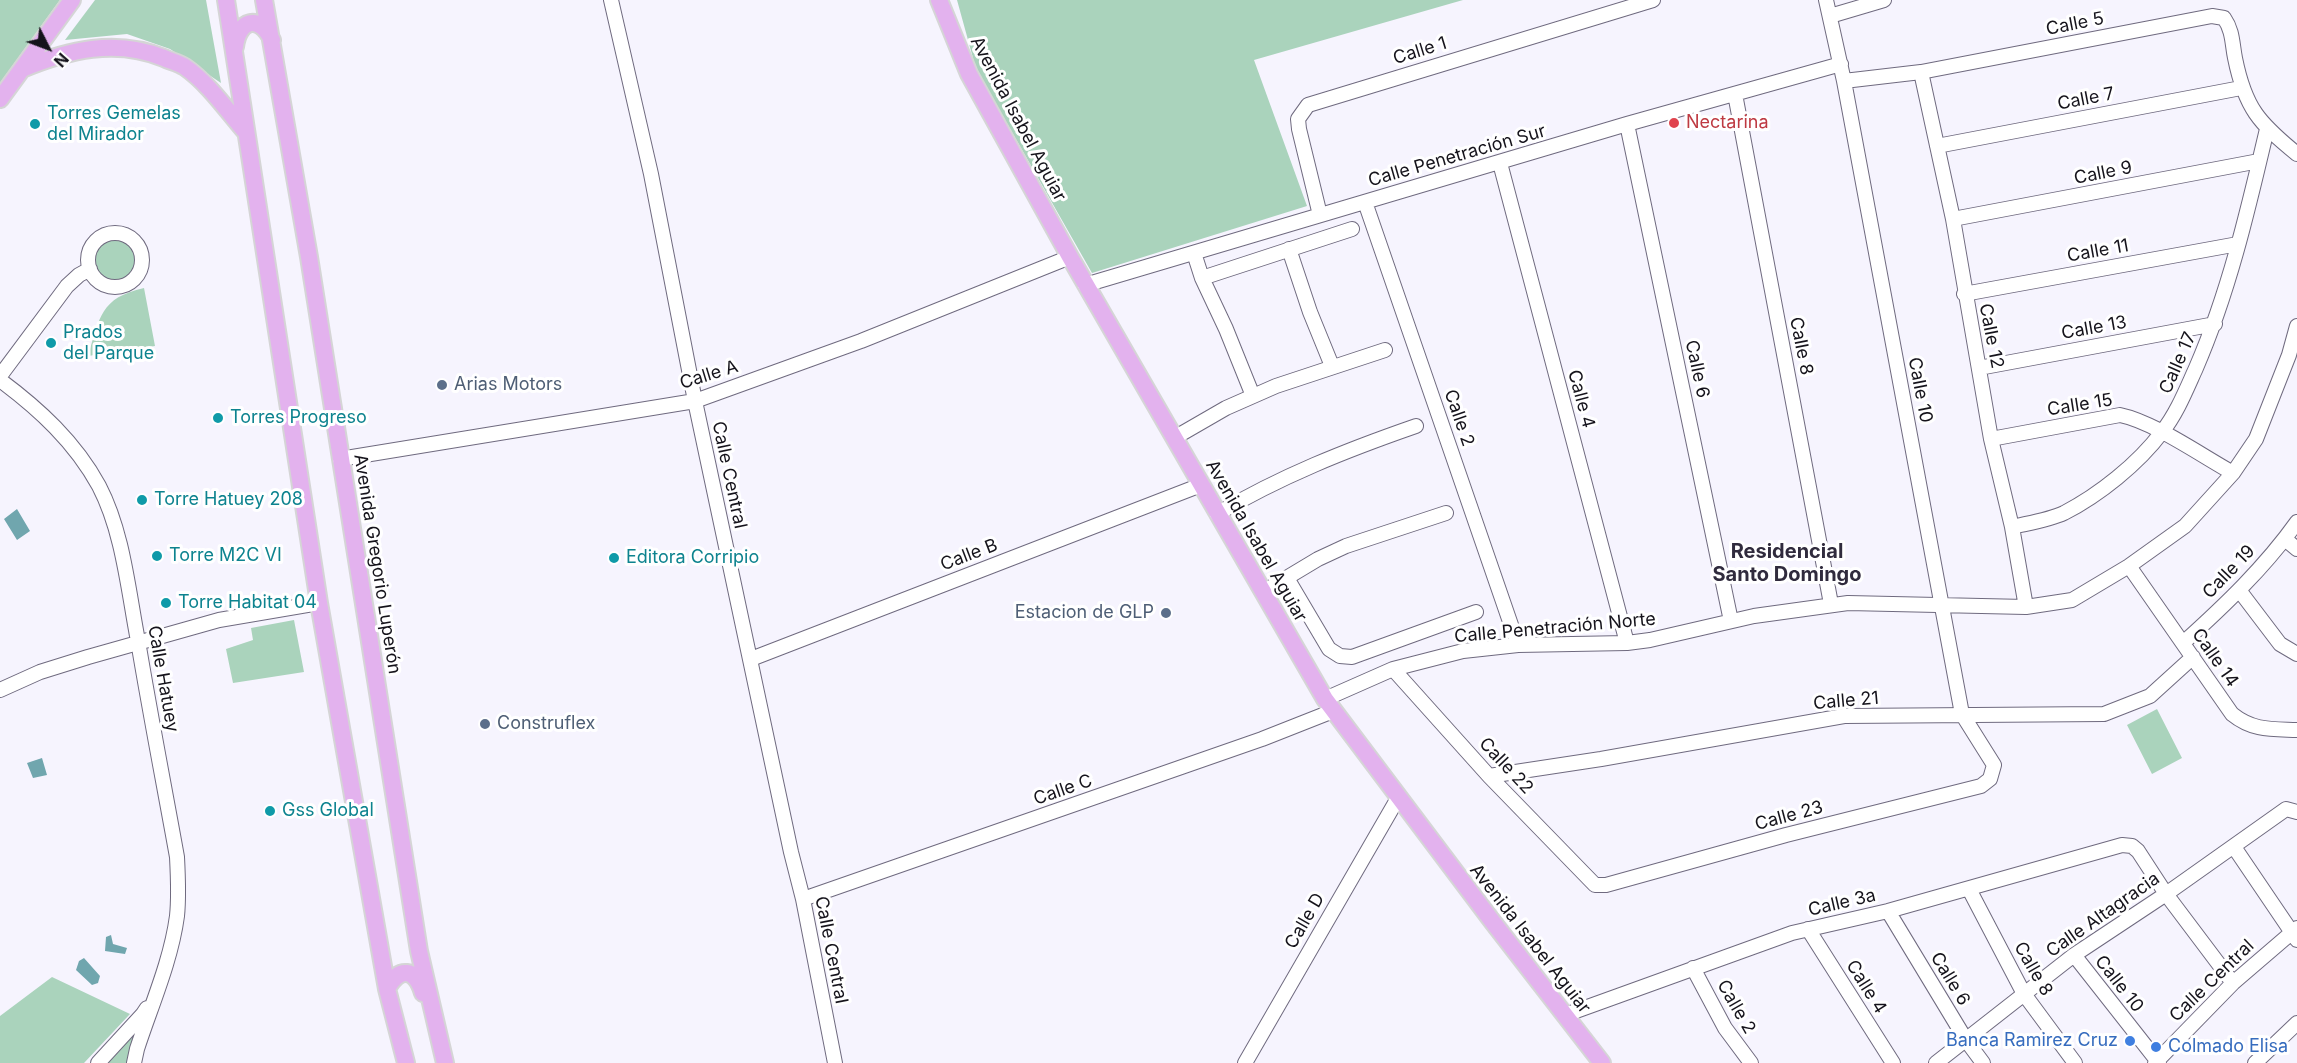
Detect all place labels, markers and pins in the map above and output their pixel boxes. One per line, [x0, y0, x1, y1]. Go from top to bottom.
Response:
place label: Torres Gemelas del Mirador [47, 103, 181, 146]
place label: Nectarina [1686, 112, 1769, 134]
marker: Nectarina [1667, 116, 1681, 130]
marker: Torres Gemelas del Mirador [28, 117, 42, 131]
place label: Prados del Parque [63, 322, 154, 364]
marker: Prados del Parque [44, 336, 58, 350]
place label: Arias Motors [454, 374, 562, 396]
marker: Arias Motors [435, 378, 449, 392]
place label: Torres Progreso [230, 407, 367, 429]
marker: Torres Progreso [211, 411, 225, 425]
place label: Torre Hatuey 208 [154, 489, 303, 511]
marker: Torre Hatuey 208 [135, 493, 149, 507]
place label: Torre M2C VI [169, 545, 282, 567]
place label: Editora Corripio [626, 547, 759, 569]
marker: Torre M2C VI [150, 549, 164, 563]
marker: Editora Corripio [607, 551, 621, 565]
place label: Torre Habitat 04 [178, 592, 317, 614]
marker: Torre Habitat 04 [159, 596, 173, 610]
place label: Estacion de GLP [1015, 602, 1154, 624]
marker: Estacion de GLP [1159, 606, 1173, 620]
place label: Construflex [497, 713, 595, 735]
marker: Construflex [478, 717, 492, 731]
place label: Gss Global [282, 800, 374, 822]
marker: Gss Global [263, 804, 277, 818]
place label: Banca Ramirez Cruz [1946, 1030, 2118, 1052]
marker: Banca Ramirez Cruz [2123, 1034, 2137, 1048]
place label: Colmado Elisa [2168, 1036, 2288, 1058]
marker: Colmado Elisa [2149, 1040, 2163, 1054]

